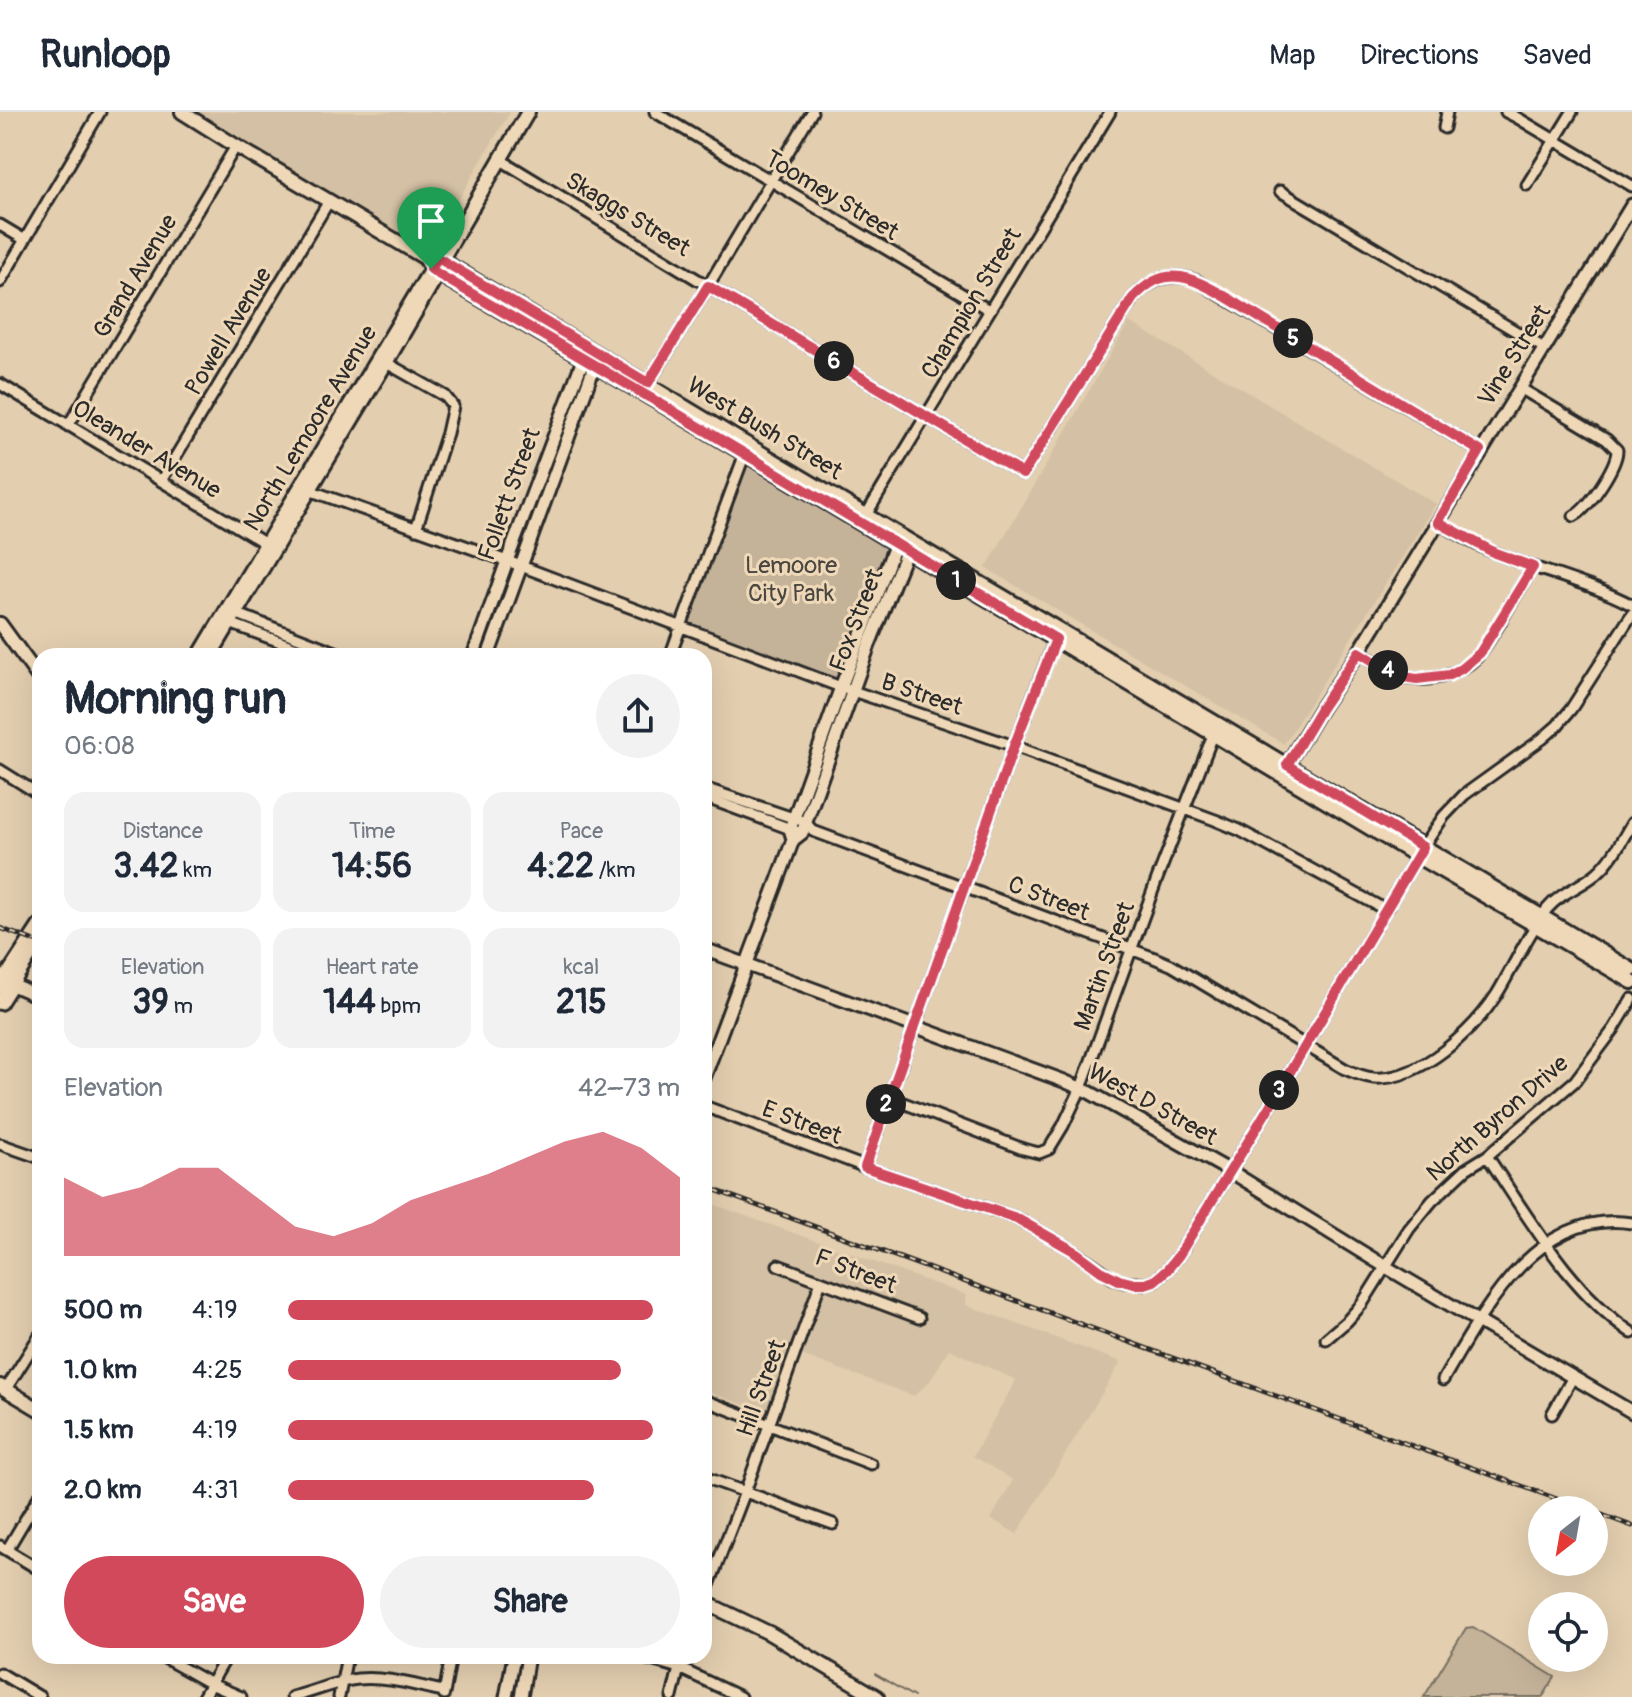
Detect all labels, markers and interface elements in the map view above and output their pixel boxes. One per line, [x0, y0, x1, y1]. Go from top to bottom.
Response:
text: Runloop [40, 31, 171, 79]
text: Map [1269, 38, 1316, 73]
text: Directions [1360, 38, 1479, 73]
text: Saved [1523, 38, 1592, 73]
street label: Toomey Street [760, 144, 904, 247]
street label: Skaggs Street [560, 166, 696, 263]
pin [397, 187, 465, 269]
icon: arrive [409, 199, 453, 243]
street label: Grand Avenue [87, 209, 184, 343]
street label: Champion Street [915, 222, 1028, 384]
street label: Powell Avenue [179, 262, 278, 401]
street label: Vine Street [1472, 299, 1557, 411]
pin: 5 [1273, 318, 1313, 358]
street label: North Lemoore Avenue [237, 320, 383, 536]
text: 5 [1287, 324, 1299, 352]
pin: 6 [814, 341, 854, 381]
text: 6 [828, 347, 840, 375]
street label: West Bush Street [682, 371, 848, 486]
street label: Oleander Avenue [67, 394, 226, 505]
street label: Follett Street [472, 424, 547, 564]
park label: Lemoore City Park [745, 551, 837, 608]
pin: 1 [936, 560, 976, 600]
street label: Fox Street [824, 564, 890, 676]
text: 1 [952, 566, 960, 594]
pin: 4 [1368, 650, 1408, 690]
text: 4 [1382, 656, 1394, 684]
street label: B Street [877, 667, 967, 722]
text: Morning run [64, 672, 287, 727]
button: share [596, 674, 680, 758]
text: 06:08 [64, 730, 135, 762]
text: Distance [122, 817, 203, 845]
text: Time [349, 817, 395, 845]
text: Pace [560, 817, 603, 845]
text: 3.42 [113, 845, 179, 888]
text: 14:56 [332, 845, 412, 888]
text: 4:22 [527, 845, 594, 888]
text: km [179, 856, 212, 884]
text: /km [594, 856, 635, 884]
street label: C Street [1004, 870, 1094, 927]
street label: Martin Street [1068, 898, 1141, 1034]
text: Elevation [121, 953, 205, 981]
text: Heart rate [326, 953, 418, 981]
text: kcal [563, 953, 599, 981]
text: 39 [132, 981, 169, 1024]
text: 144 [323, 981, 376, 1024]
text: 215 [556, 981, 607, 1024]
text: m [169, 992, 193, 1020]
text: bpm [376, 992, 421, 1020]
street label: North Byron Drive [1420, 1049, 1574, 1188]
street label: West D Street [1083, 1057, 1223, 1152]
pin: 3 [1259, 1070, 1299, 1110]
text: Elevation [64, 1072, 163, 1104]
text: 42–73 m [578, 1072, 680, 1104]
text: 3 [1273, 1076, 1285, 1104]
pin: 2 [866, 1084, 906, 1124]
text: 2 [880, 1090, 892, 1118]
street label: E Street [758, 1094, 846, 1151]
street label: F Street [811, 1243, 901, 1300]
text: 500 m [64, 1294, 142, 1326]
text: 4:19 [192, 1294, 238, 1326]
street label: Hill Street [731, 1335, 793, 1441]
text: 1.0 km [64, 1354, 137, 1386]
text: 4:25 [192, 1354, 243, 1386]
text: 1.5 km [64, 1414, 134, 1446]
text: 4:19 [192, 1414, 238, 1446]
text: 2.0 km [64, 1474, 142, 1506]
text: 4:31 [192, 1474, 239, 1506]
north arrow [1528, 1496, 1608, 1576]
map controls [1528, 1496, 1608, 1672]
button: Save [64, 1556, 364, 1648]
button: Share [380, 1556, 680, 1648]
button: locate [1528, 1592, 1608, 1672]

